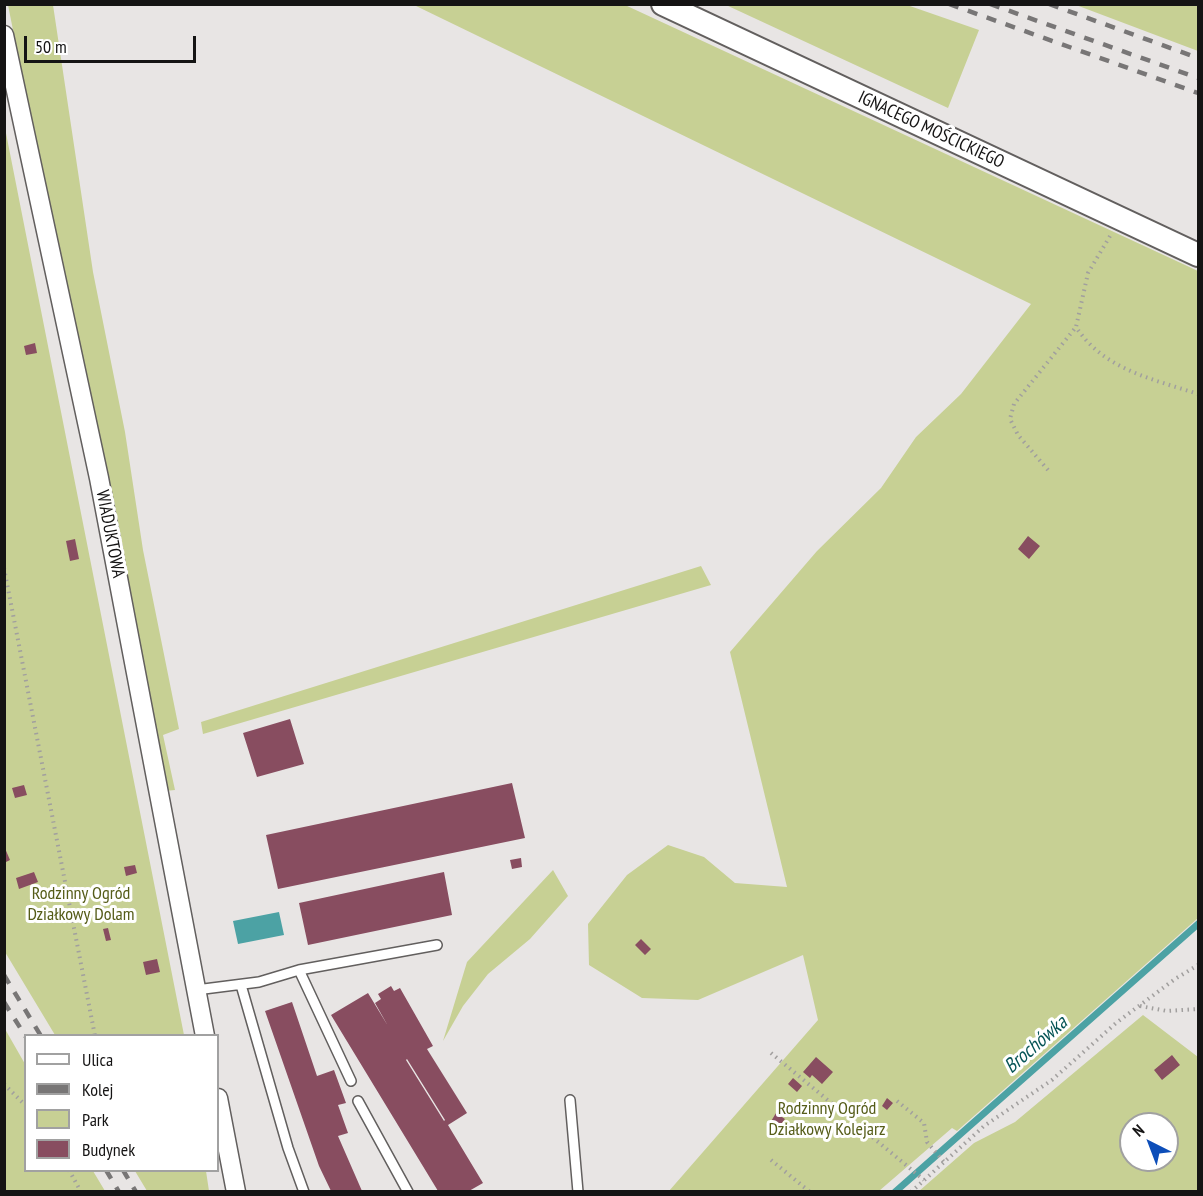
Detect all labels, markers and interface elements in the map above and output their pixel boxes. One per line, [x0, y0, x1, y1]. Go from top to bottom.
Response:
scale bar [27, 24, 200, 62]
text: 50 m [35, 35, 67, 58]
street label: IGNACEGO MOŚCICKIEGO [855, 87, 1007, 173]
street label: WIADUKTOWA [91, 488, 129, 580]
park label: Rodzinny Ogród Działkowy Dolam [27, 883, 135, 926]
water label: Brochówka [1000, 1011, 1072, 1079]
legend [24, 1034, 219, 1172]
text: Ulica [82, 1048, 113, 1071]
text: Kolej [82, 1078, 113, 1101]
park label: Rodzinny Ogród Działkowy Kolejarz [769, 1098, 885, 1140]
text: Park [82, 1108, 109, 1131]
north arrow [1119, 1112, 1179, 1172]
text: N [1128, 1120, 1148, 1140]
text: Budynek [82, 1138, 135, 1161]

